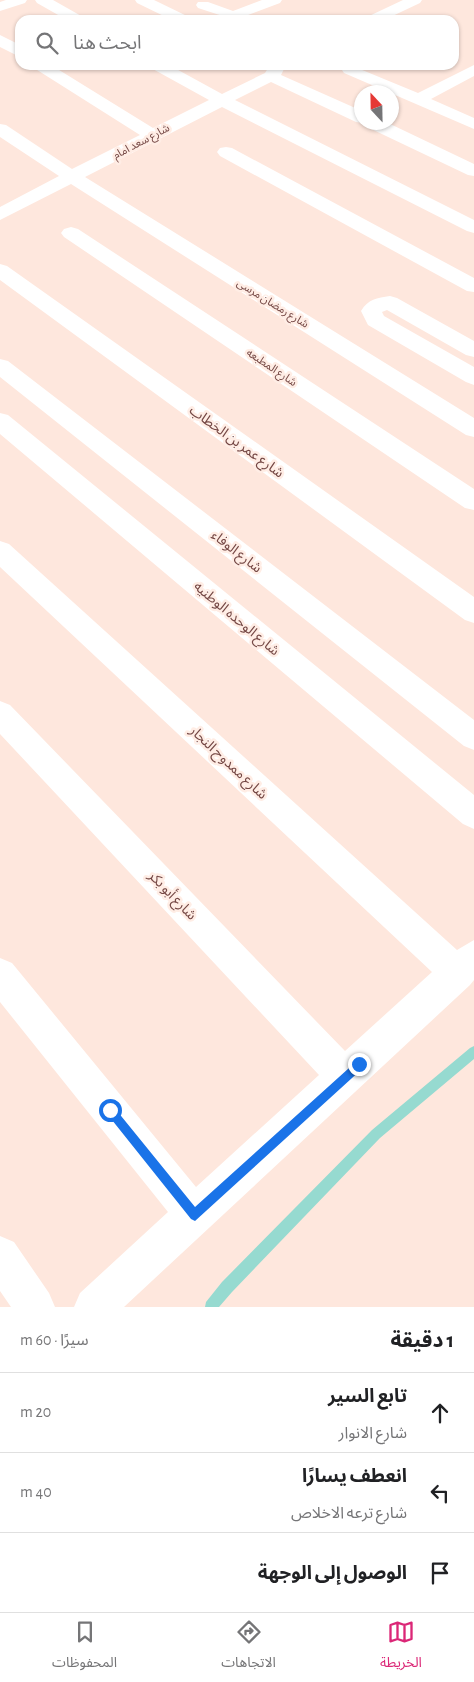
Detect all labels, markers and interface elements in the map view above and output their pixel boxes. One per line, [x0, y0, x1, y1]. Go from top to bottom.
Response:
search box [15, 15, 459, 70]
icon: search [33, 29, 61, 57]
text: ابحث هنا [73, 34, 142, 53]
north arrow [354, 85, 399, 130]
street label: شارع سعد امام [111, 122, 173, 163]
street label: شارع رمضان مرسى [234, 277, 311, 332]
street label: شارع المطبعه [244, 347, 299, 390]
street label: شارع عمر بن الخطاب [185, 403, 286, 483]
street label: شارع الوفاء [207, 528, 264, 578]
street label: شارع الوحده الوطنيه [189, 579, 282, 661]
street label: شارع ممدوح النجار [184, 723, 270, 804]
street label: شارع أبو بكر [143, 866, 201, 925]
route end [348, 1053, 371, 1076]
route start [99, 1099, 122, 1122]
text: 1 دقيقة [390, 1330, 454, 1351]
text: سيرًا · 60 m [20, 1332, 89, 1348]
text: تابع السير [328, 1387, 407, 1406]
icon: ahead [426, 1399, 454, 1427]
text: 20 m [20, 1404, 51, 1420]
text: شارع الانوار [339, 1425, 407, 1441]
text: انعطف يسارًا [302, 1467, 407, 1486]
icon: left [426, 1479, 454, 1507]
text: 40 m [20, 1484, 52, 1500]
text: شارع ترعه الاخلاص [291, 1505, 407, 1521]
icon: arrive [426, 1559, 454, 1587]
text: الوصول إلى الوجهة [258, 1564, 407, 1583]
tab: المحفوظات [52, 1618, 117, 1677]
tab: الاتجاهات [221, 1618, 276, 1677]
tab: الخريطة [380, 1618, 422, 1677]

